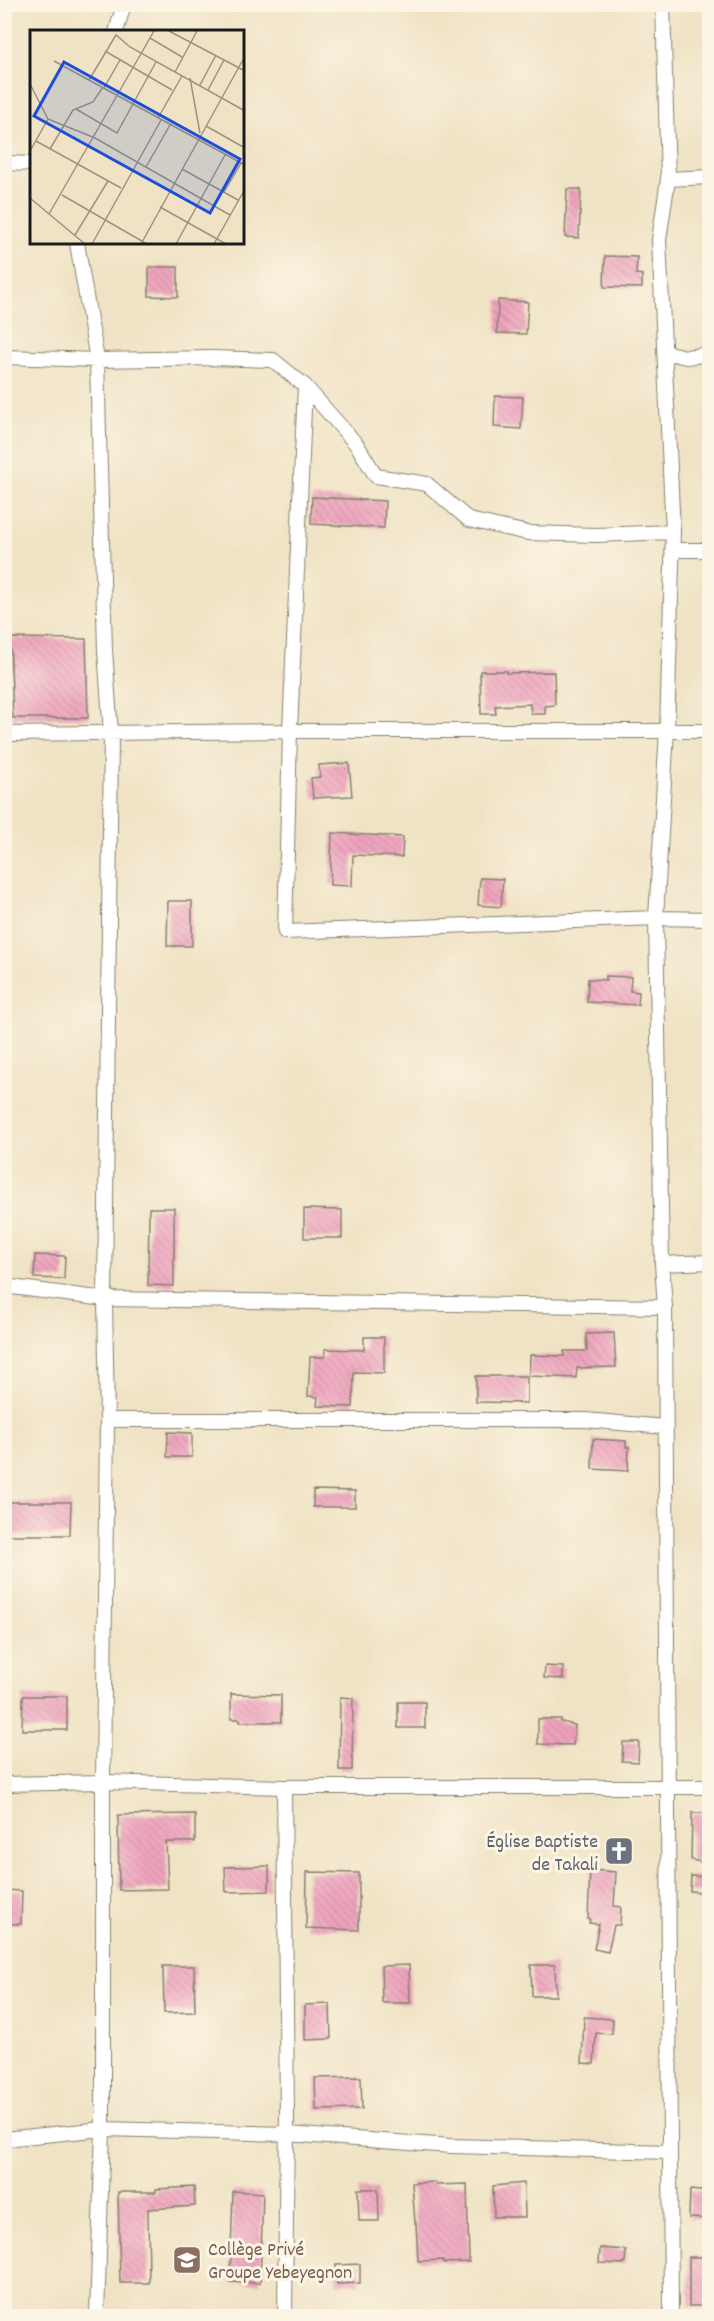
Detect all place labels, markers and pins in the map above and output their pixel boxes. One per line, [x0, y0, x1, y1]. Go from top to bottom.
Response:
place label: Église Baptiste de Takali [486, 1829, 598, 1880]
church icon: Église Baptiste de Takali [603, 1835, 635, 1867]
place label: Collège Privé Groupe Yebeyegnon [208, 2237, 352, 2288]
school or university icon: Collège Privé Groupe Yebeyegnon [171, 2244, 203, 2276]

